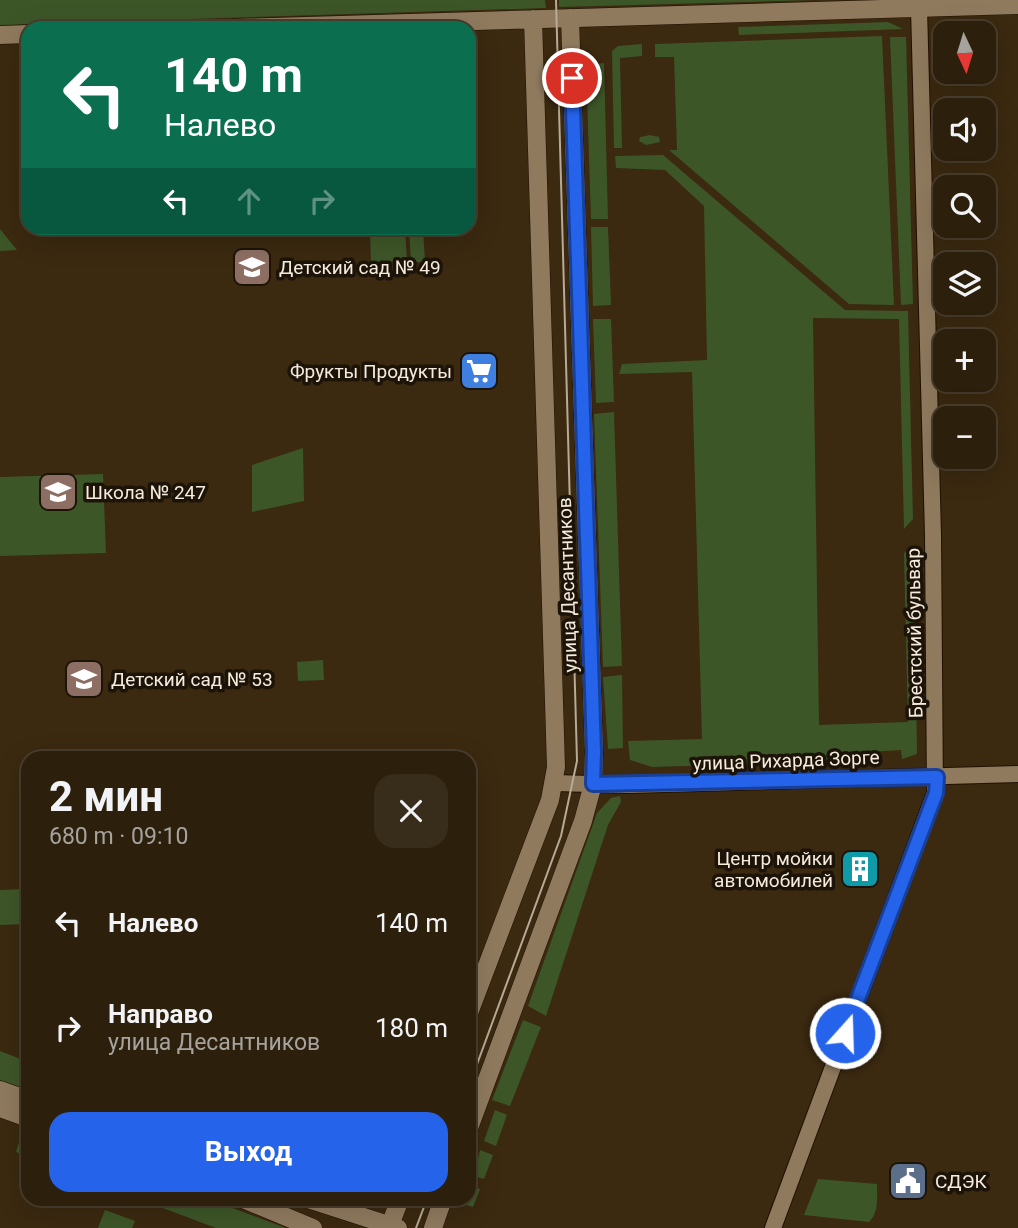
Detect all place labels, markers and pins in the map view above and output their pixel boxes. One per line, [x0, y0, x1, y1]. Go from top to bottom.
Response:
pin [542, 48, 602, 108]
school or university icon: Детский сад № 49 [231, 246, 273, 288]
place label: Детский сад № 49 [279, 256, 441, 279]
supermarket icon: Фрукты Продукты [458, 350, 500, 392]
place label: Фрукты Продукты [290, 360, 452, 383]
school or university icon: Школа № 247 [37, 471, 79, 513]
place label: Школа № 247 [85, 481, 206, 504]
school or university icon: Детский сад № 53 [63, 658, 105, 700]
place label: Детский сад № 53 [111, 668, 273, 691]
place label: Центр мойки автомобилей [714, 847, 833, 892]
building icon: Центр мойки автомобилей [839, 848, 881, 890]
public building icon: СДЭК [887, 1160, 929, 1202]
place label: СДЭК [935, 1170, 987, 1193]

